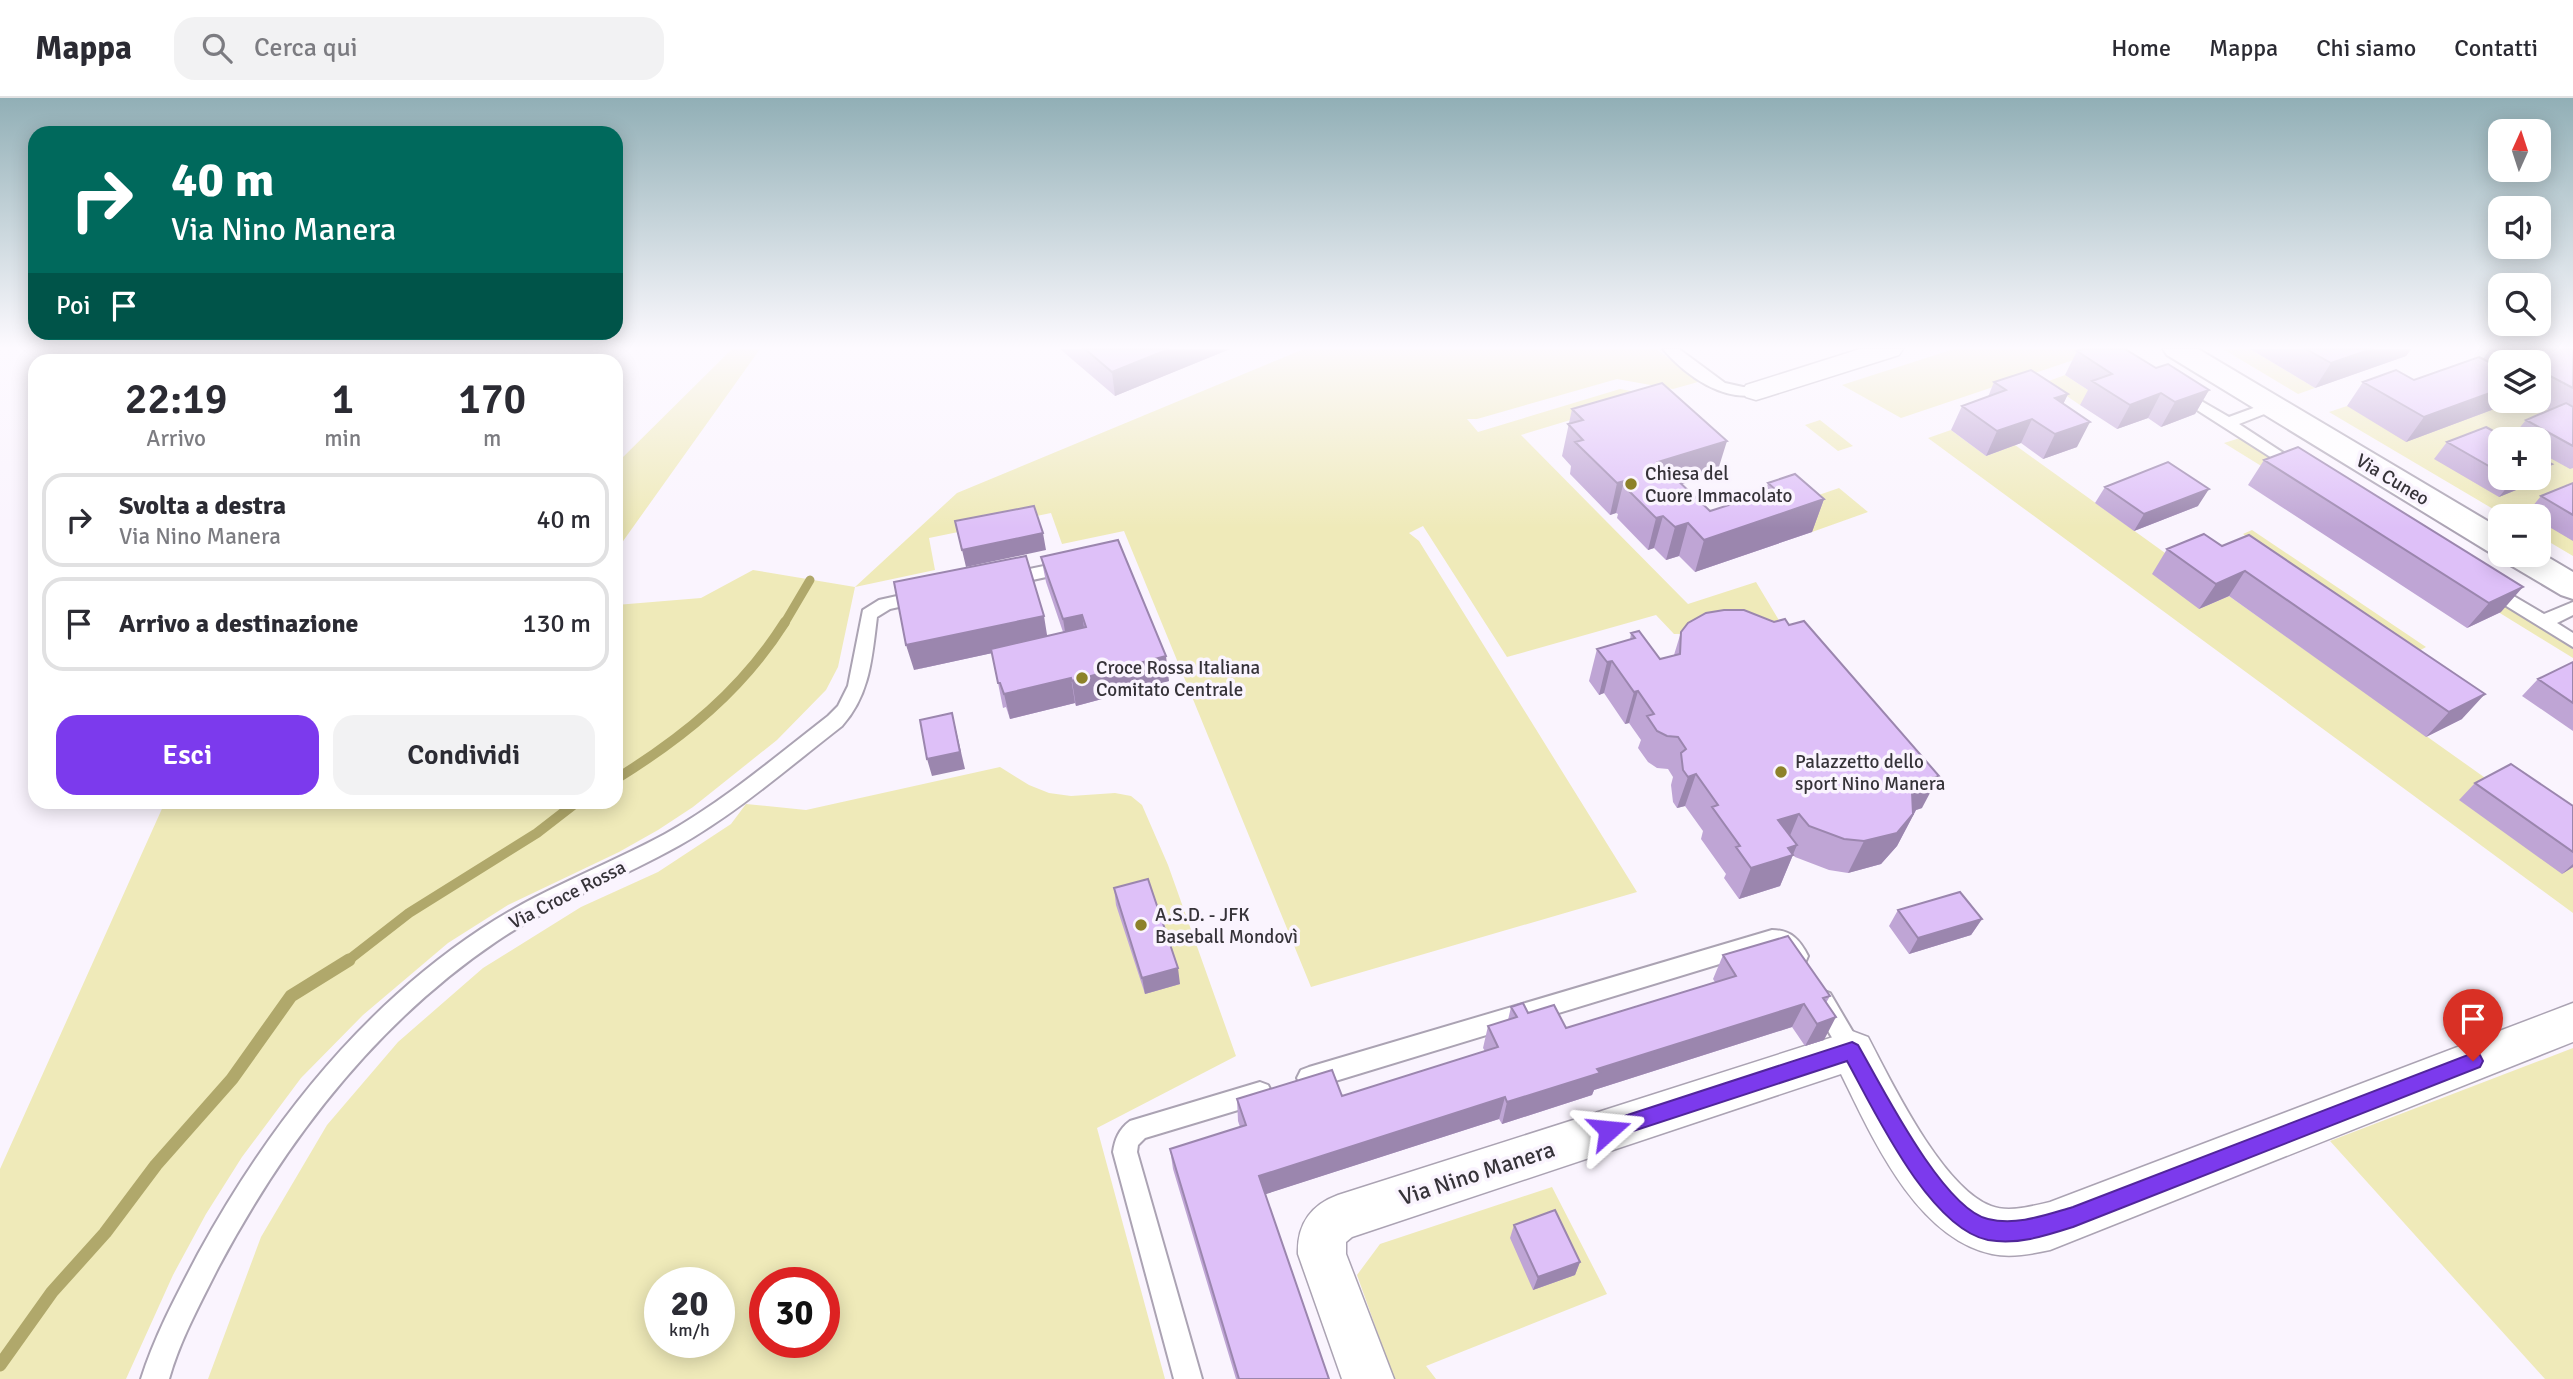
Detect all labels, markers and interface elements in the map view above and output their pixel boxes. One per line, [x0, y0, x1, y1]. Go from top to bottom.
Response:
search box [174, 17, 664, 80]
text: Mappa [35, 28, 132, 69]
icon: search [198, 29, 236, 67]
text: Cerca qui [254, 32, 358, 64]
text: Home [2111, 33, 2171, 63]
text: Mappa [2209, 33, 2278, 63]
text: Chi siamo [2316, 33, 2416, 63]
text: Contatti [2454, 33, 2538, 63]
north arrow [2488, 119, 2552, 182]
map controls [2488, 119, 2551, 567]
text: 40 m [171, 150, 274, 210]
icon: right [56, 154, 147, 245]
button: sound [2488, 196, 2551, 259]
text: Via Nino Manera [171, 210, 396, 249]
button: search [2488, 273, 2551, 336]
icon: arrive [105, 287, 143, 325]
text: Poi [56, 290, 91, 322]
button: layers [2488, 350, 2551, 413]
text: 22:19 [125, 374, 227, 425]
text: 1 [331, 374, 354, 425]
text: 170 [458, 374, 526, 425]
text: Arrivo [146, 424, 206, 453]
text: min [324, 424, 361, 453]
text: m [483, 424, 501, 453]
button: + [2488, 427, 2551, 490]
street label: Via Cuneo [2351, 449, 2434, 511]
place label: Chiesa del Cuore Immacolato [1645, 462, 1793, 508]
marker: Chiesa del Cuore Immacolato [1623, 476, 1639, 492]
text: Svolta a destra [119, 490, 286, 522]
icon: right [60, 501, 98, 539]
text: 40 m [536, 504, 591, 536]
button: − [2488, 504, 2551, 567]
text: Via Nino Manera [119, 522, 281, 551]
icon: arrive [60, 605, 98, 643]
text: Arrivo a destinazione [119, 608, 359, 640]
text: 130 m [522, 608, 591, 640]
place label: Croce Rossa Italiana Comitato Centrale [1096, 656, 1260, 702]
marker: Croce Rossa Italiana Comitato Centrale [1074, 670, 1090, 686]
button: Esci [56, 715, 319, 795]
button: Condividi [333, 715, 595, 795]
place label: Palazzetto dello sport Nino Manera [1795, 750, 1945, 796]
marker: Palazzetto dello sport Nino Manera [1773, 764, 1789, 780]
street label: Via Croce Rossa [505, 855, 630, 935]
place label: A.S.D. - JFK Baseball Mondovì [1155, 903, 1298, 949]
marker: A.S.D. - JFK Baseball Mondovì [1133, 917, 1149, 933]
pin [2443, 989, 2503, 1061]
icon: arrive [2454, 1000, 2492, 1038]
position arrow [1572, 1093, 1646, 1167]
street label: Via Nino Manera [1396, 1135, 1559, 1212]
speed limit sign: 30 [749, 1267, 840, 1358]
text: 20 [671, 1282, 708, 1325]
text: km/h [669, 1319, 710, 1341]

